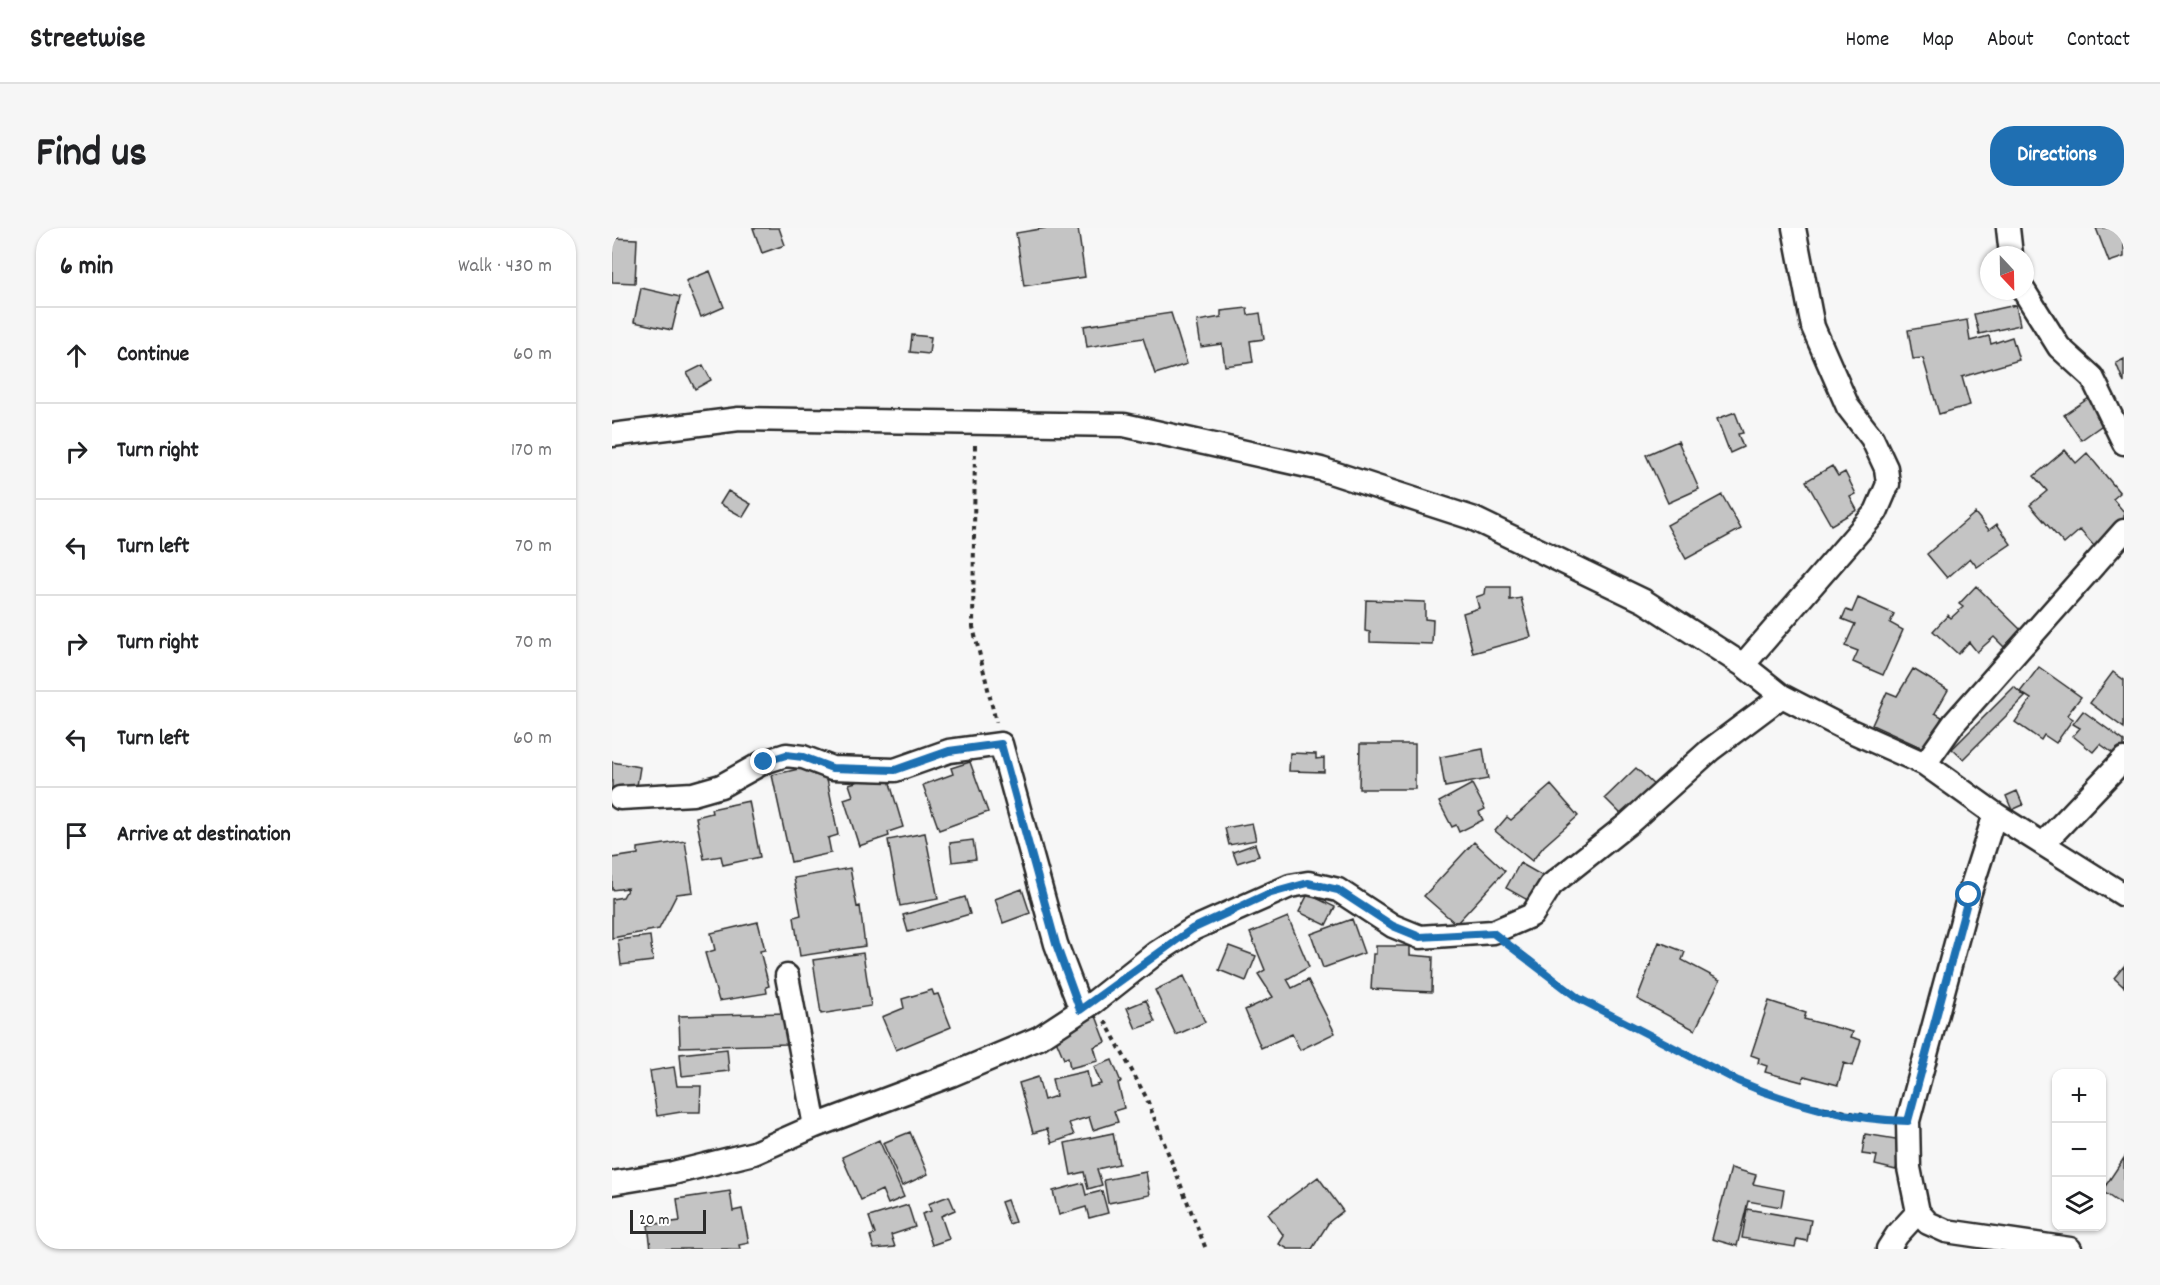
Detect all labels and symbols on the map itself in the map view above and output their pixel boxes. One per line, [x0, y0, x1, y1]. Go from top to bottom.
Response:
north arrow [1980, 246, 2034, 300]
route end [750, 748, 776, 774]
route start [1955, 881, 1981, 907]
scale bar [630, 1207, 706, 1234]

